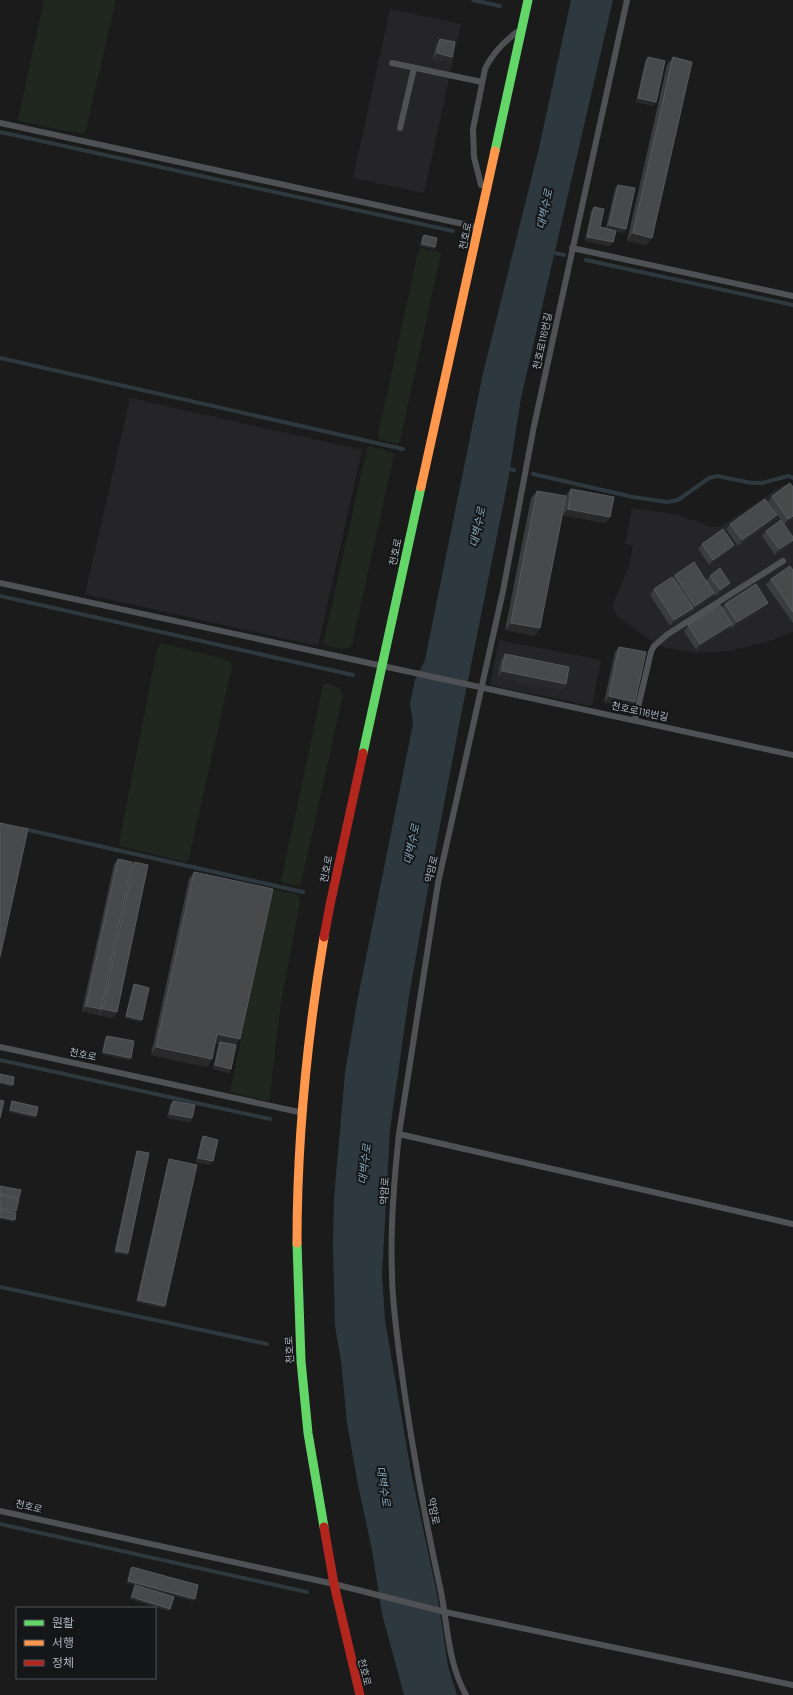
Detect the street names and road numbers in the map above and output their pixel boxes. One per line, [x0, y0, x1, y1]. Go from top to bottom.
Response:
street label: 천호로 [456, 221, 474, 251]
street label: 천호로116번길 [530, 311, 554, 371]
street label: 천호로 [386, 537, 404, 567]
street label: 천호로116번길 [610, 699, 670, 723]
street label: 천호로 [317, 854, 335, 884]
street label: 약암로 [422, 854, 440, 884]
street label: 천호로 [68, 1045, 98, 1063]
street label: 약암로 [377, 1177, 391, 1205]
street label: 천호로 [282, 1336, 296, 1364]
street label: 약암로 [425, 1496, 443, 1526]
street label: 천호로 [14, 1497, 44, 1515]
street label: 천호로 [356, 1657, 374, 1687]

